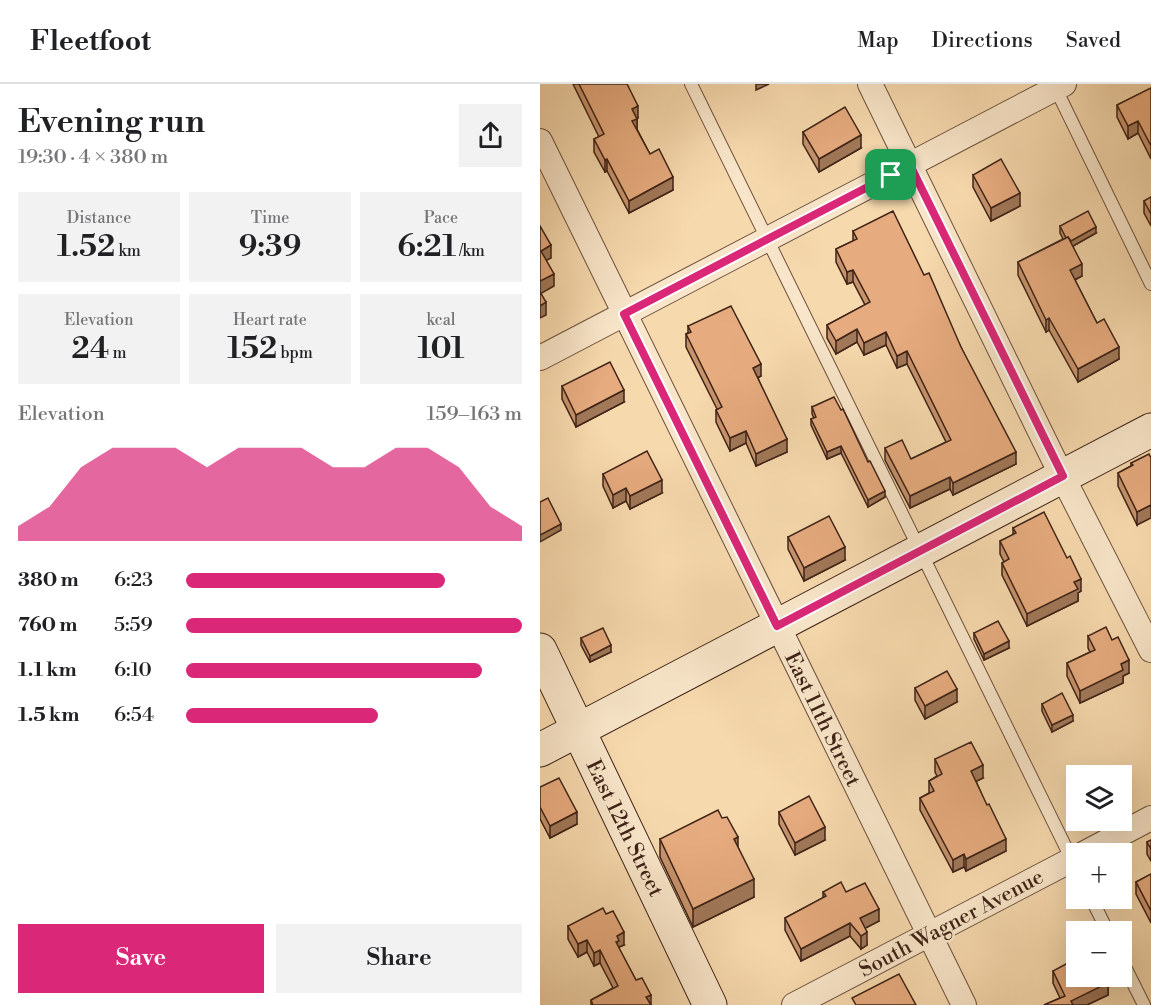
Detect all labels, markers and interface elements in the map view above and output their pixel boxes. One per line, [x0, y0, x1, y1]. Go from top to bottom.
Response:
text: Fleetfoot [30, 24, 151, 59]
text: Map [857, 28, 899, 54]
text: Directions [932, 28, 1033, 54]
text: Saved [1066, 28, 1121, 54]
text: Evening run [18, 102, 205, 143]
button: share [459, 104, 522, 167]
text: 19:30 · 4 × 380 m [18, 145, 168, 170]
pin [865, 149, 916, 200]
icon: arrive [874, 158, 907, 191]
text: Distance [67, 208, 131, 228]
text: Time [251, 208, 289, 228]
text: Pace [424, 208, 458, 228]
text: 1.52 [57, 228, 115, 266]
text: 9:39 [239, 228, 301, 266]
text: 6:21 [397, 228, 456, 266]
text: km [115, 241, 141, 261]
text: /km [456, 241, 485, 261]
text: Elevation [64, 310, 134, 330]
text: Heart rate [233, 310, 307, 330]
text: kcal [426, 310, 456, 330]
text: 24 [71, 330, 109, 368]
text: 152 [227, 330, 277, 368]
text: 101 [417, 330, 465, 368]
text: m [109, 343, 127, 363]
text: bpm [277, 343, 313, 363]
text: Elevation [18, 402, 105, 427]
text: 159–163 m [427, 402, 522, 427]
text: 380 m [18, 568, 79, 593]
text: 6:23 [114, 568, 153, 593]
text: 760 m [18, 613, 77, 638]
text: 5:59 [114, 613, 153, 638]
street label: East 11th Street [778, 648, 866, 792]
text: 1.1 km [18, 658, 77, 683]
text: 6:10 [114, 658, 152, 683]
text: 1.5 km [18, 703, 79, 728]
text: 6:54 [114, 703, 154, 728]
street label: East 12th Street [580, 756, 669, 902]
map controls [1066, 765, 1132, 987]
button: layers [1066, 765, 1132, 831]
button: + [1066, 843, 1132, 909]
street label: South Wagner Avenue [855, 864, 1048, 984]
button: − [1066, 921, 1132, 987]
button: Save [18, 924, 264, 993]
button: Share [276, 924, 522, 993]

